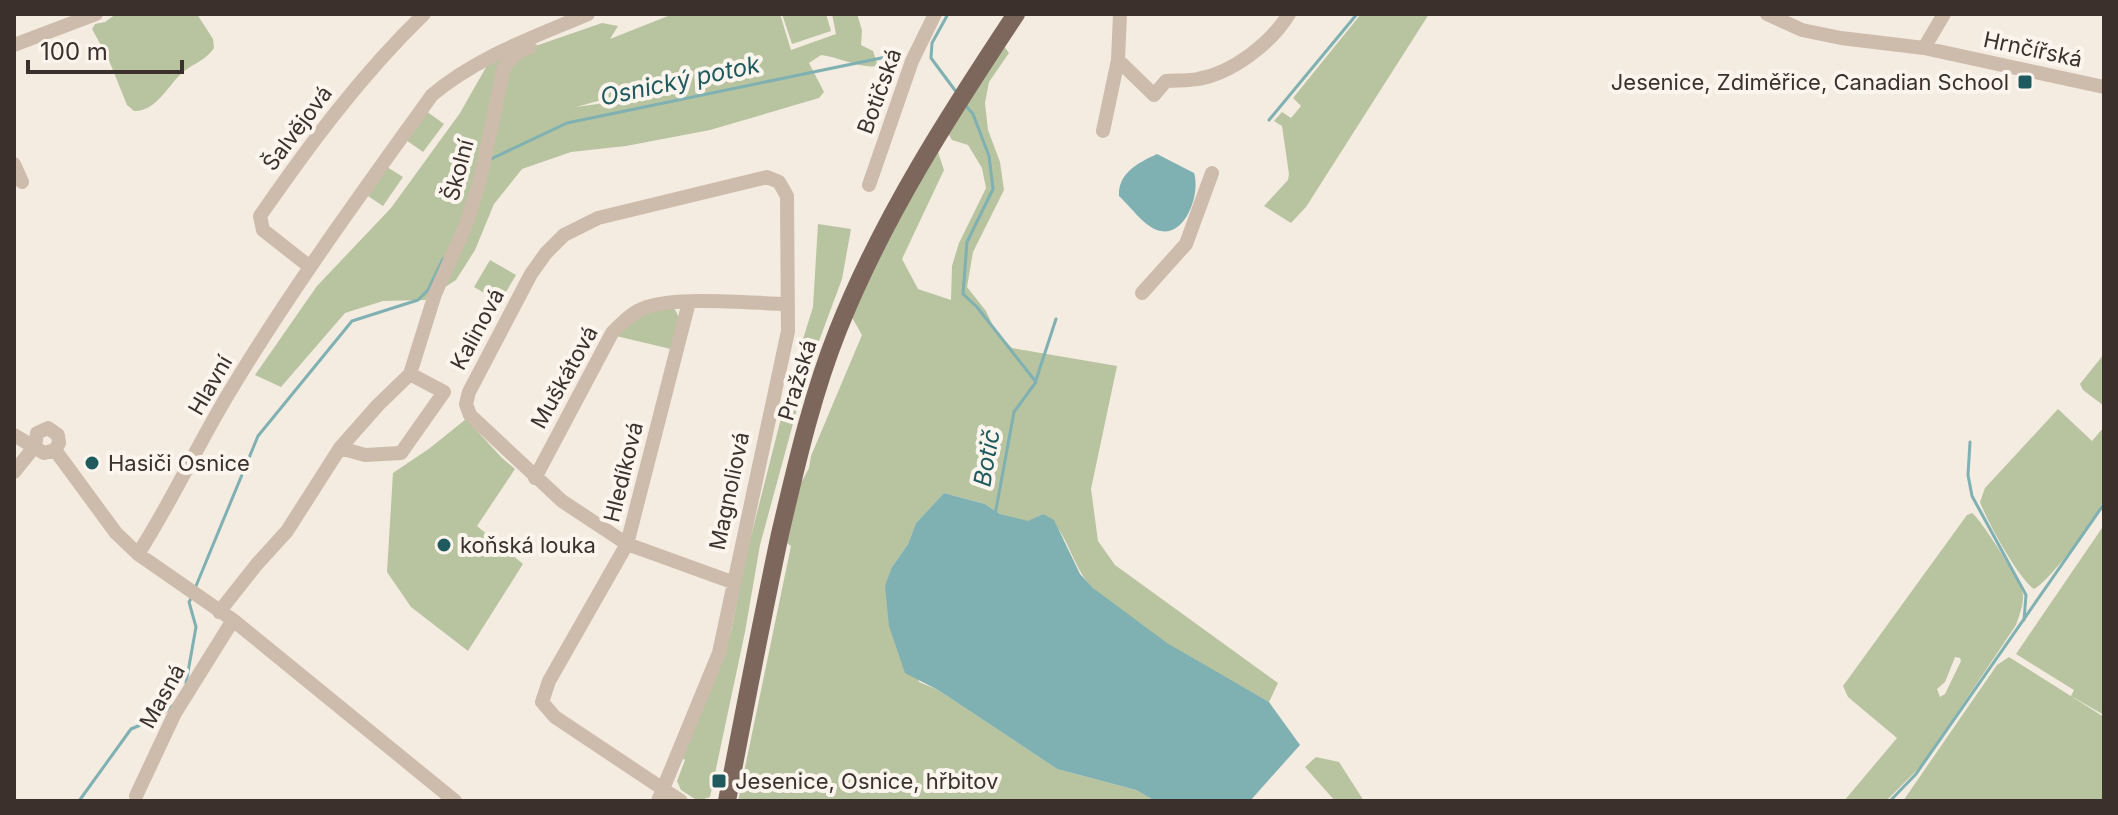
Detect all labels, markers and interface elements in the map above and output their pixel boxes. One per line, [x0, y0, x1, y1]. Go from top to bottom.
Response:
scale bar [28, 24, 182, 74]
street label: Hrnčířská [1981, 26, 2085, 72]
text: 100 m [40, 37, 108, 66]
street label: Botičská [852, 45, 906, 137]
water label: Osnický potok [597, 49, 763, 112]
place label: Jesenice, Zdiměřice, Canadian School [1611, 69, 2009, 95]
marker: Jesenice, Zdiměřice, Canadian School [2016, 73, 2034, 91]
street label: Šalvějová [257, 80, 337, 176]
street label: Školní [437, 136, 479, 204]
street label: Kalinová [445, 284, 509, 374]
street label: Muškátová [525, 321, 603, 433]
street label: Pražská [772, 337, 822, 423]
street label: Hlavní [183, 350, 238, 419]
street label: Hledíková [598, 419, 648, 525]
water label: Botič [967, 427, 1006, 489]
street label: Magnoliová [704, 430, 754, 552]
place label: Hasiči Osnice [108, 450, 250, 476]
marker: Hasiči Osnice [83, 454, 101, 472]
place label: koňská louka [460, 532, 596, 558]
marker: koňská louka [435, 536, 453, 554]
street label: Masná [134, 659, 190, 733]
place label: Jesenice, Osnice, hřbitov [735, 768, 998, 794]
marker: Jesenice, Osnice, hřbitov [710, 772, 728, 790]

